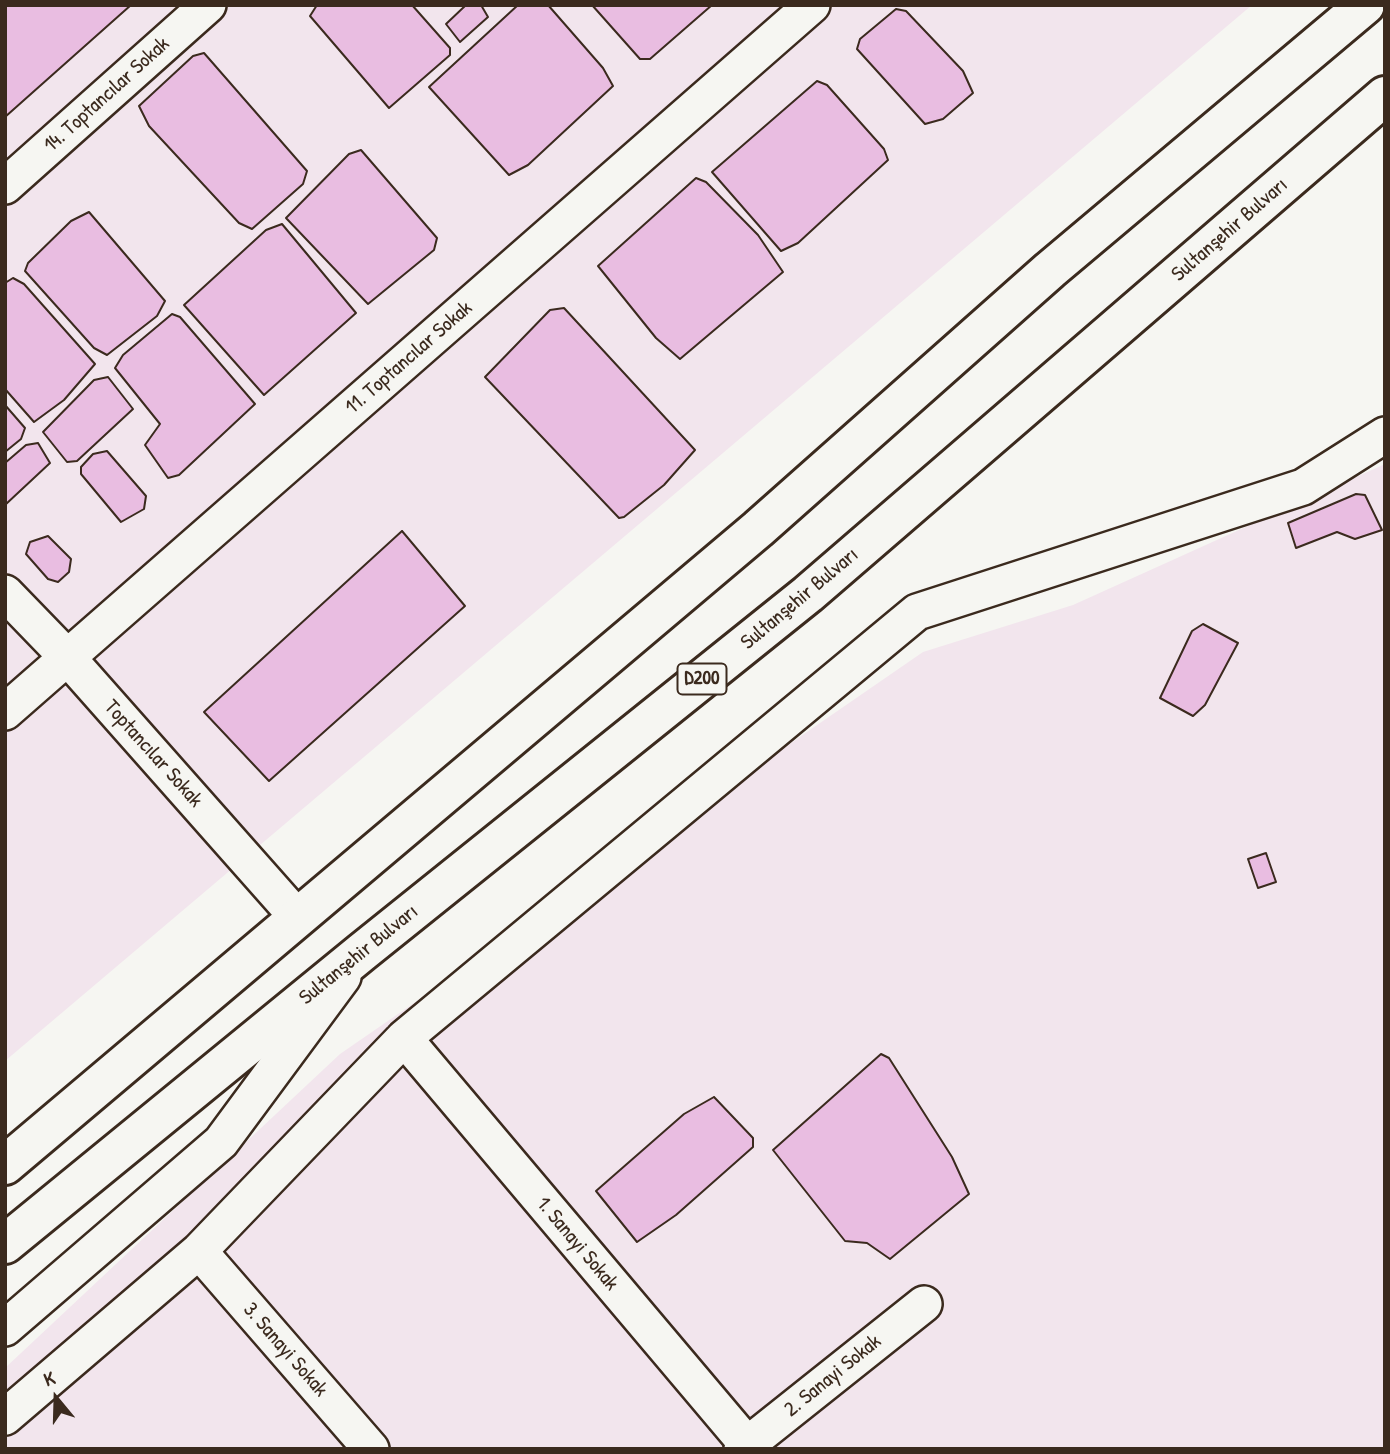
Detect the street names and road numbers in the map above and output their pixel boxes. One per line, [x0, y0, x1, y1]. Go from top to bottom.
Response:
street label: 14. Toptancılar Sokak [39, 32, 175, 158]
street label: Sultanşehir Bulvarı [1167, 173, 1293, 287]
street label: 11. Toptancılar Sokak [340, 296, 478, 420]
street label: Sultanşehir Bulvarı [736, 543, 864, 655]
road number: D200 [678, 664, 726, 694]
street label: Toptancılar Sokak [98, 695, 208, 813]
street label: Sultanşehir Bulvarı [295, 899, 423, 1011]
street label: 1. Sanayi Sokak [530, 1192, 624, 1296]
street label: 3. Sanayi Sokak [237, 1298, 333, 1402]
street label: 2. Sanayi Sokak [780, 1329, 886, 1423]

